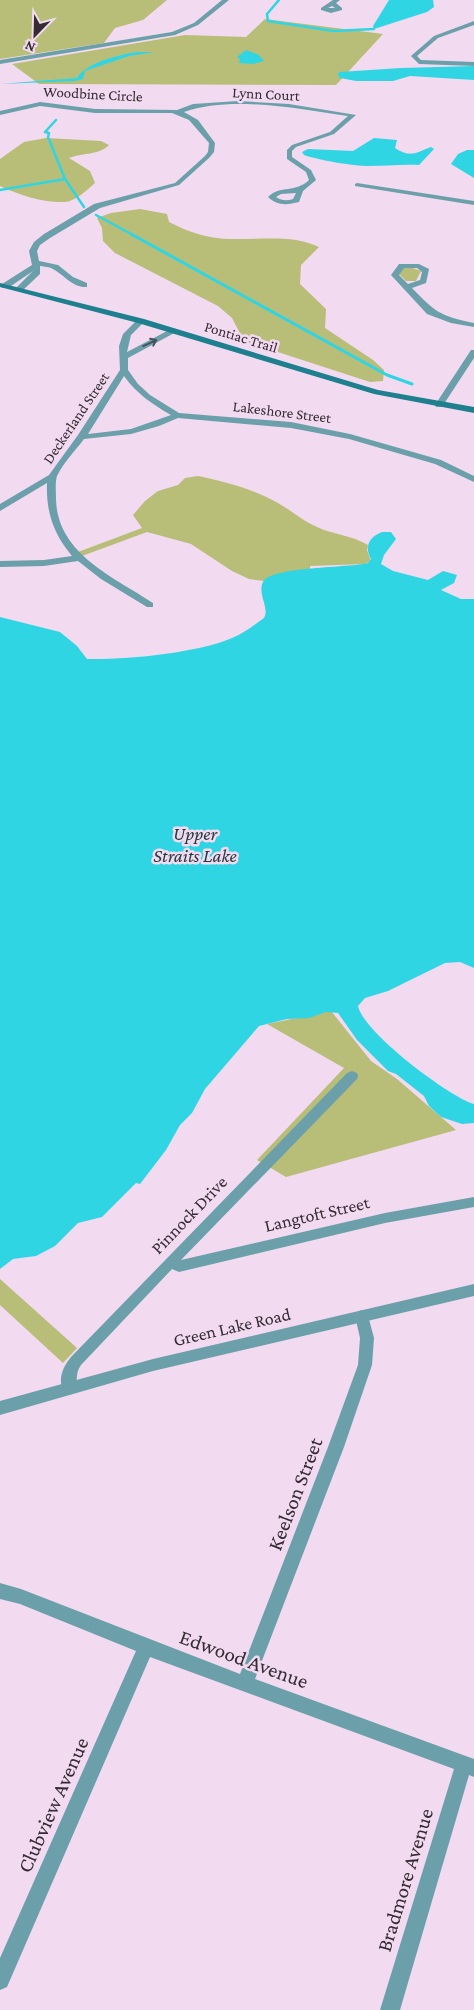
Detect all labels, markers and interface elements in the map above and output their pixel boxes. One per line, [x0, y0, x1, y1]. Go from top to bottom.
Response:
north arrow [10, 10, 60, 60]
text: N [22, 38, 37, 56]
street label: Woodbine Circle [43, 83, 143, 105]
street label: Lynn Court [232, 84, 301, 105]
street label: Pontiac Trail [203, 318, 280, 356]
one-way arrow [142, 338, 157, 348]
street label: Deckerland Street [40, 369, 113, 467]
street label: Lakeshore Street [232, 398, 333, 426]
water label: Upper Straits Lake [153, 823, 237, 866]
street label: Pinnock Drive [147, 1172, 231, 1258]
street label: Langtoft Street [262, 1192, 373, 1236]
street label: Green Lake Road [171, 1304, 293, 1350]
street label: Keelson Street [262, 1433, 328, 1554]
street label: Edwood Avenue [176, 1625, 312, 1693]
street label: Clubview Avenue [12, 1734, 94, 1876]
street label: Bradmore Avenue [372, 1805, 438, 1955]

